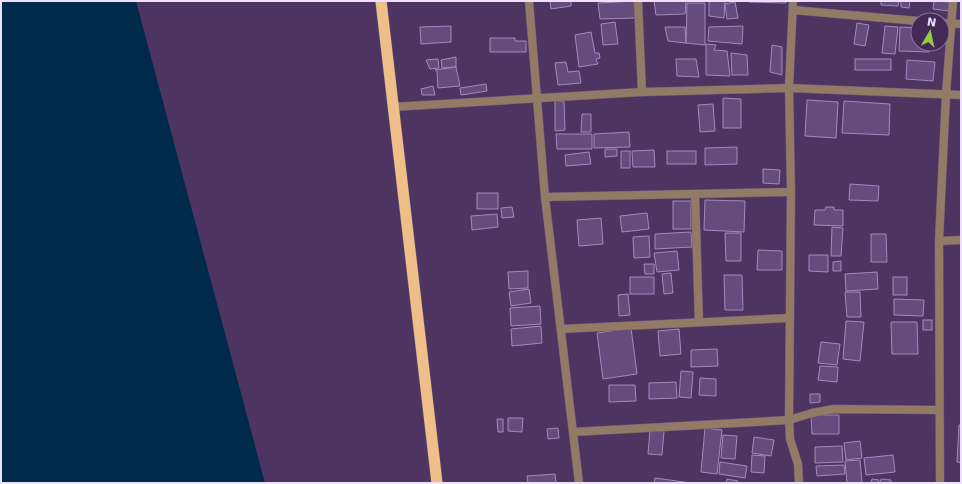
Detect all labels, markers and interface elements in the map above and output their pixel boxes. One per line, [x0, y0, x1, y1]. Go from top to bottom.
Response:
north arrow [910, 12, 950, 52]
text: N [926, 15, 937, 30]

